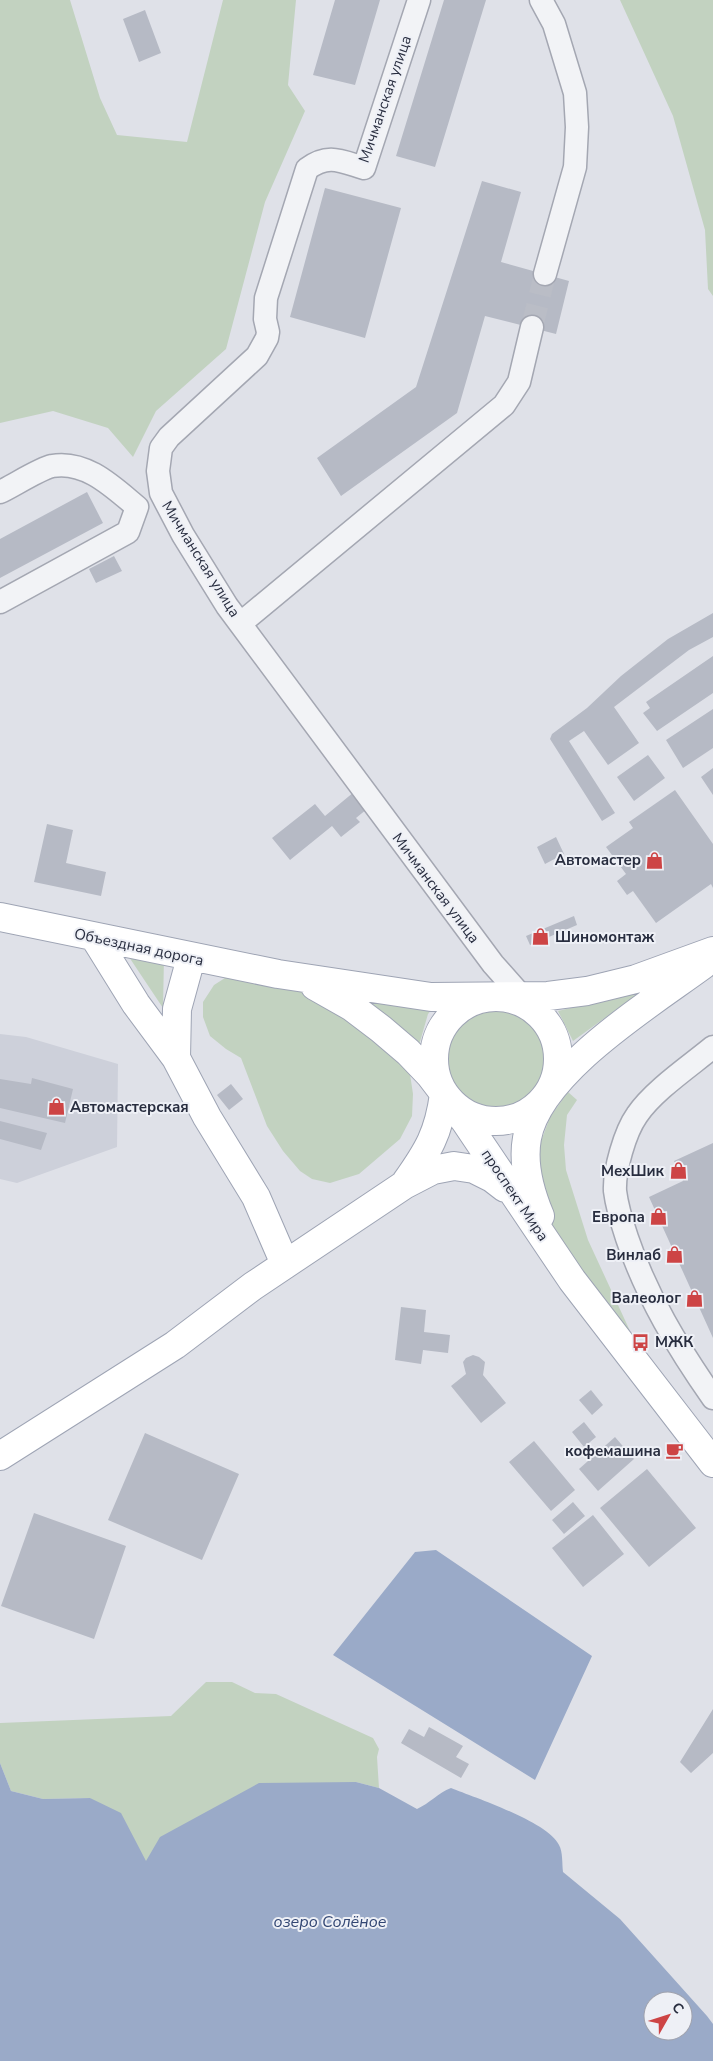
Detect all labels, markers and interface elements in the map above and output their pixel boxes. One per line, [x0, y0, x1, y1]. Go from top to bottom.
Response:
street label: Мичманская улица [354, 33, 416, 165]
street label: Мичманская улица [157, 497, 245, 621]
street label: Мичманская улица [388, 829, 484, 947]
place label: Автомастер [555, 850, 641, 870]
shop icon: Автомастер [645, 850, 665, 870]
street label: Объездная дорога [72, 923, 206, 971]
shop icon: Шиномонтаж [531, 927, 551, 947]
place label: Шиномонтаж [555, 927, 655, 947]
shop icon: Автомастерская [46, 1097, 66, 1117]
place label: Автомастерская [70, 1097, 189, 1117]
street label: проспект Мира [477, 1145, 553, 1245]
place label: МехШик [601, 1161, 665, 1181]
shop icon: МехШик [668, 1161, 688, 1181]
place label: Европа [592, 1207, 645, 1227]
shop icon: Европа [649, 1207, 669, 1227]
place label: Винлаб [606, 1245, 661, 1265]
shop icon: Винлаб [665, 1245, 685, 1265]
place label: Валеолог [612, 1288, 681, 1308]
shop icon: Валеолог [685, 1288, 705, 1308]
bus stop icon: МЖК [631, 1332, 651, 1352]
place label: МЖК [655, 1332, 694, 1352]
place label: кофемашина [565, 1441, 661, 1461]
cafe icon: кофемашина [665, 1441, 685, 1461]
water label: озеро Солёное [274, 1911, 387, 1933]
north arrow [643, 1991, 693, 2041]
text: С [667, 1998, 688, 2018]

